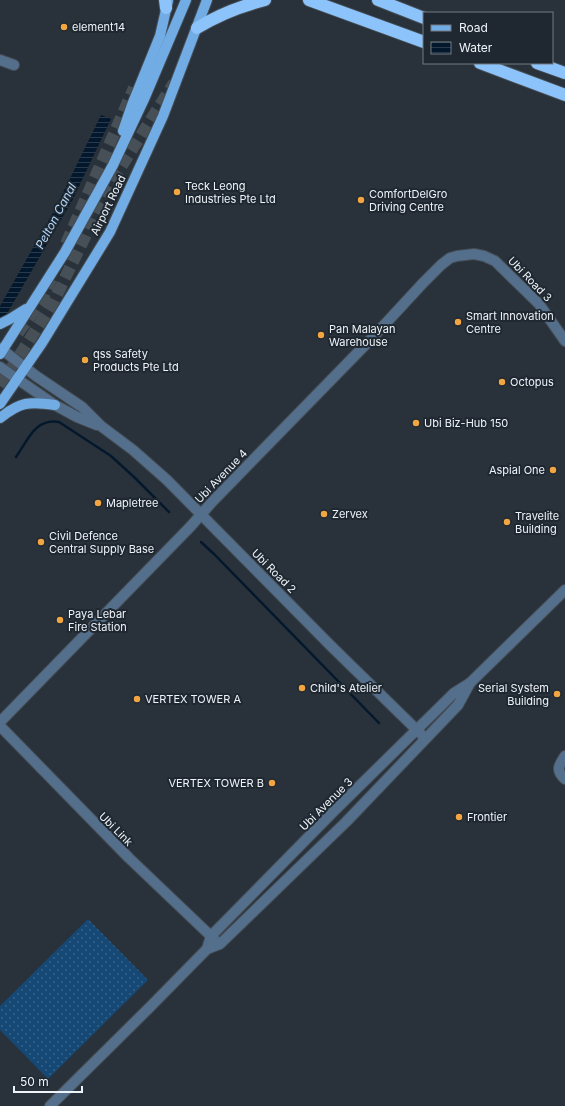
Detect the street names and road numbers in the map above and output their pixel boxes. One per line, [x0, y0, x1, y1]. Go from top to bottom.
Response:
street label: Airport Road [87, 172, 129, 238]
street label: Ubi Road 3 [505, 254, 555, 305]
street label: Ubi Avenue 4 [192, 446, 250, 506]
street label: Ubi Road 2 [249, 546, 299, 596]
street label: Ubi Avenue 3 [297, 774, 356, 833]
street label: Ubi Link [96, 809, 136, 849]

